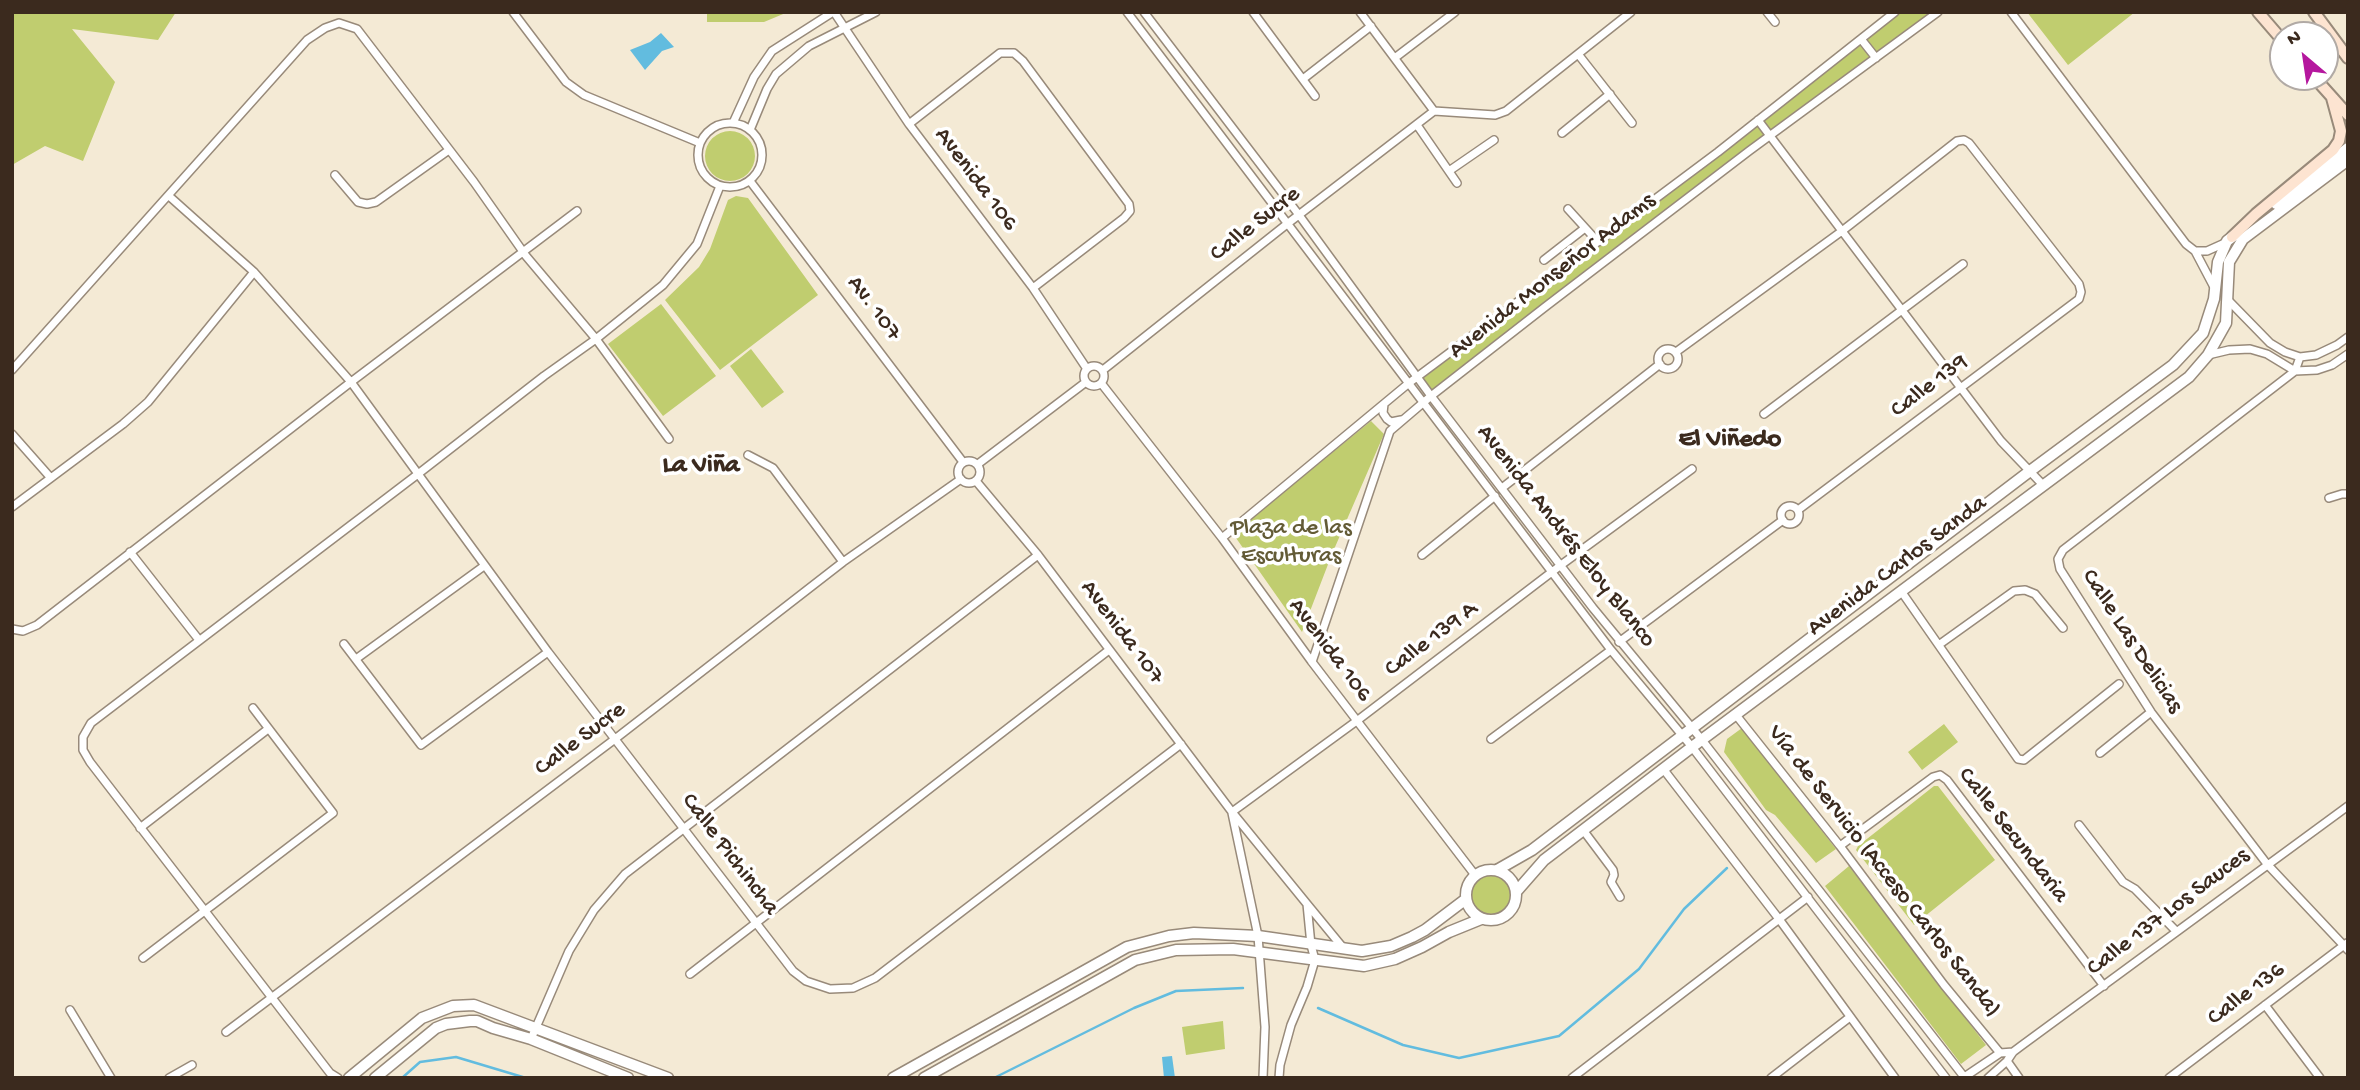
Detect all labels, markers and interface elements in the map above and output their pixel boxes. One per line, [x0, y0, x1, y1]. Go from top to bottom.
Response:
north arrow [2269, 21, 2339, 91]
text: N [2284, 26, 2306, 52]
street label: Avenida 106 [927, 123, 1023, 237]
street label: Calle Sucre [1205, 181, 1307, 269]
street label: Avenida Monseñor Adams [1444, 187, 1662, 367]
street label: Av. 107 [839, 271, 907, 347]
street label: Calle 139 [1886, 349, 1974, 425]
street label: Avenida Andrés Eloy Blanco [1469, 420, 1661, 654]
district label: El Viñedo [1679, 425, 1781, 457]
district label: La Viña [663, 451, 739, 483]
street label: Avenida Carlos Sanda [1803, 490, 1993, 644]
park label: Plaza de las Esculturas [1230, 515, 1352, 571]
street label: Calle Las Delicias [2074, 565, 2188, 719]
street label: Avenida 107 [1073, 575, 1169, 691]
street label: Avenida 106 [1281, 594, 1377, 708]
street label: Calle 139 A [1380, 596, 1484, 684]
street label: Calle Sucre [530, 696, 632, 784]
street label: Vía de Servicio (Acceso Carlos Sanda) [1760, 720, 2006, 1024]
street label: Calle Secundaria [1950, 763, 2074, 909]
street label: Calle Pichincha [674, 788, 784, 922]
street label: Calle 137 Los Sauces [2082, 842, 2256, 984]
street label: Calle 136 [2203, 957, 2291, 1033]

